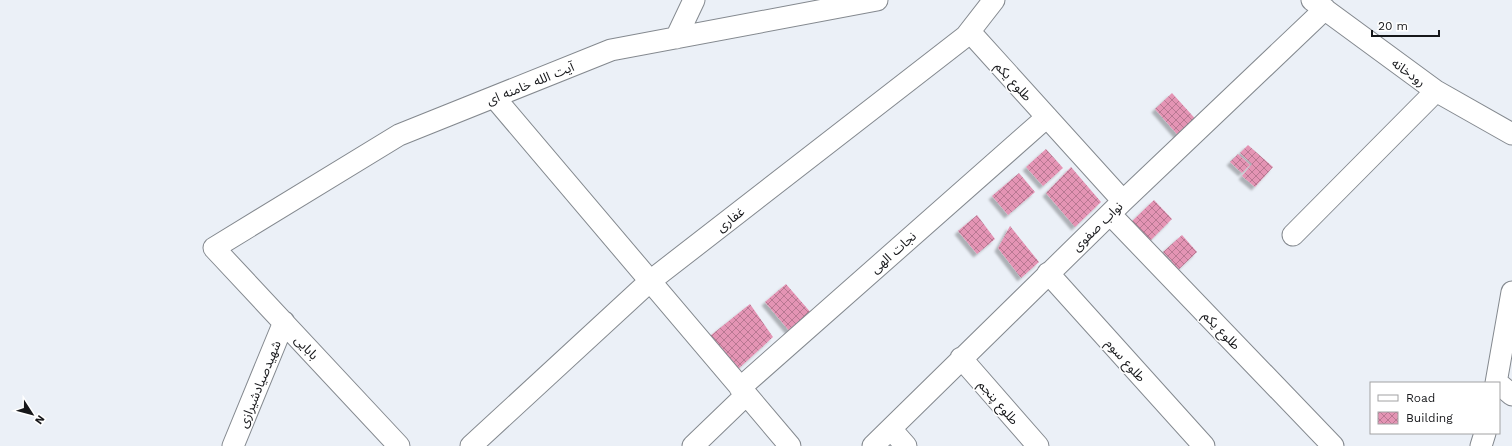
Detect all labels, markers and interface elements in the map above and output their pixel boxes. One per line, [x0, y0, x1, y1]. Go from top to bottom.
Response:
scale bar [1372, 12, 1439, 38]
text: 20 m [1378, 19, 1408, 33]
street label: رودخانه [1389, 55, 1429, 90]
street label: آیت الله خامنه ای [484, 59, 578, 109]
street label: طلوع یکم [990, 59, 1035, 106]
street label: نواب صفوی [1069, 199, 1126, 255]
street label: غفاری [713, 204, 748, 236]
street label: نجات الهی [867, 228, 920, 277]
street label: طلوع یکم [1198, 308, 1244, 355]
street label: بابایی [291, 332, 322, 363]
street label: طلوع سوم [1100, 336, 1149, 387]
street label: شهیدصیادشیرازی [235, 338, 285, 430]
street label: طلوع پنجم [973, 377, 1022, 430]
legend [1370, 382, 1500, 434]
text: Road [1406, 391, 1435, 405]
north arrow [12, 394, 52, 434]
text: Building [1406, 411, 1453, 425]
text: N [32, 412, 47, 427]

